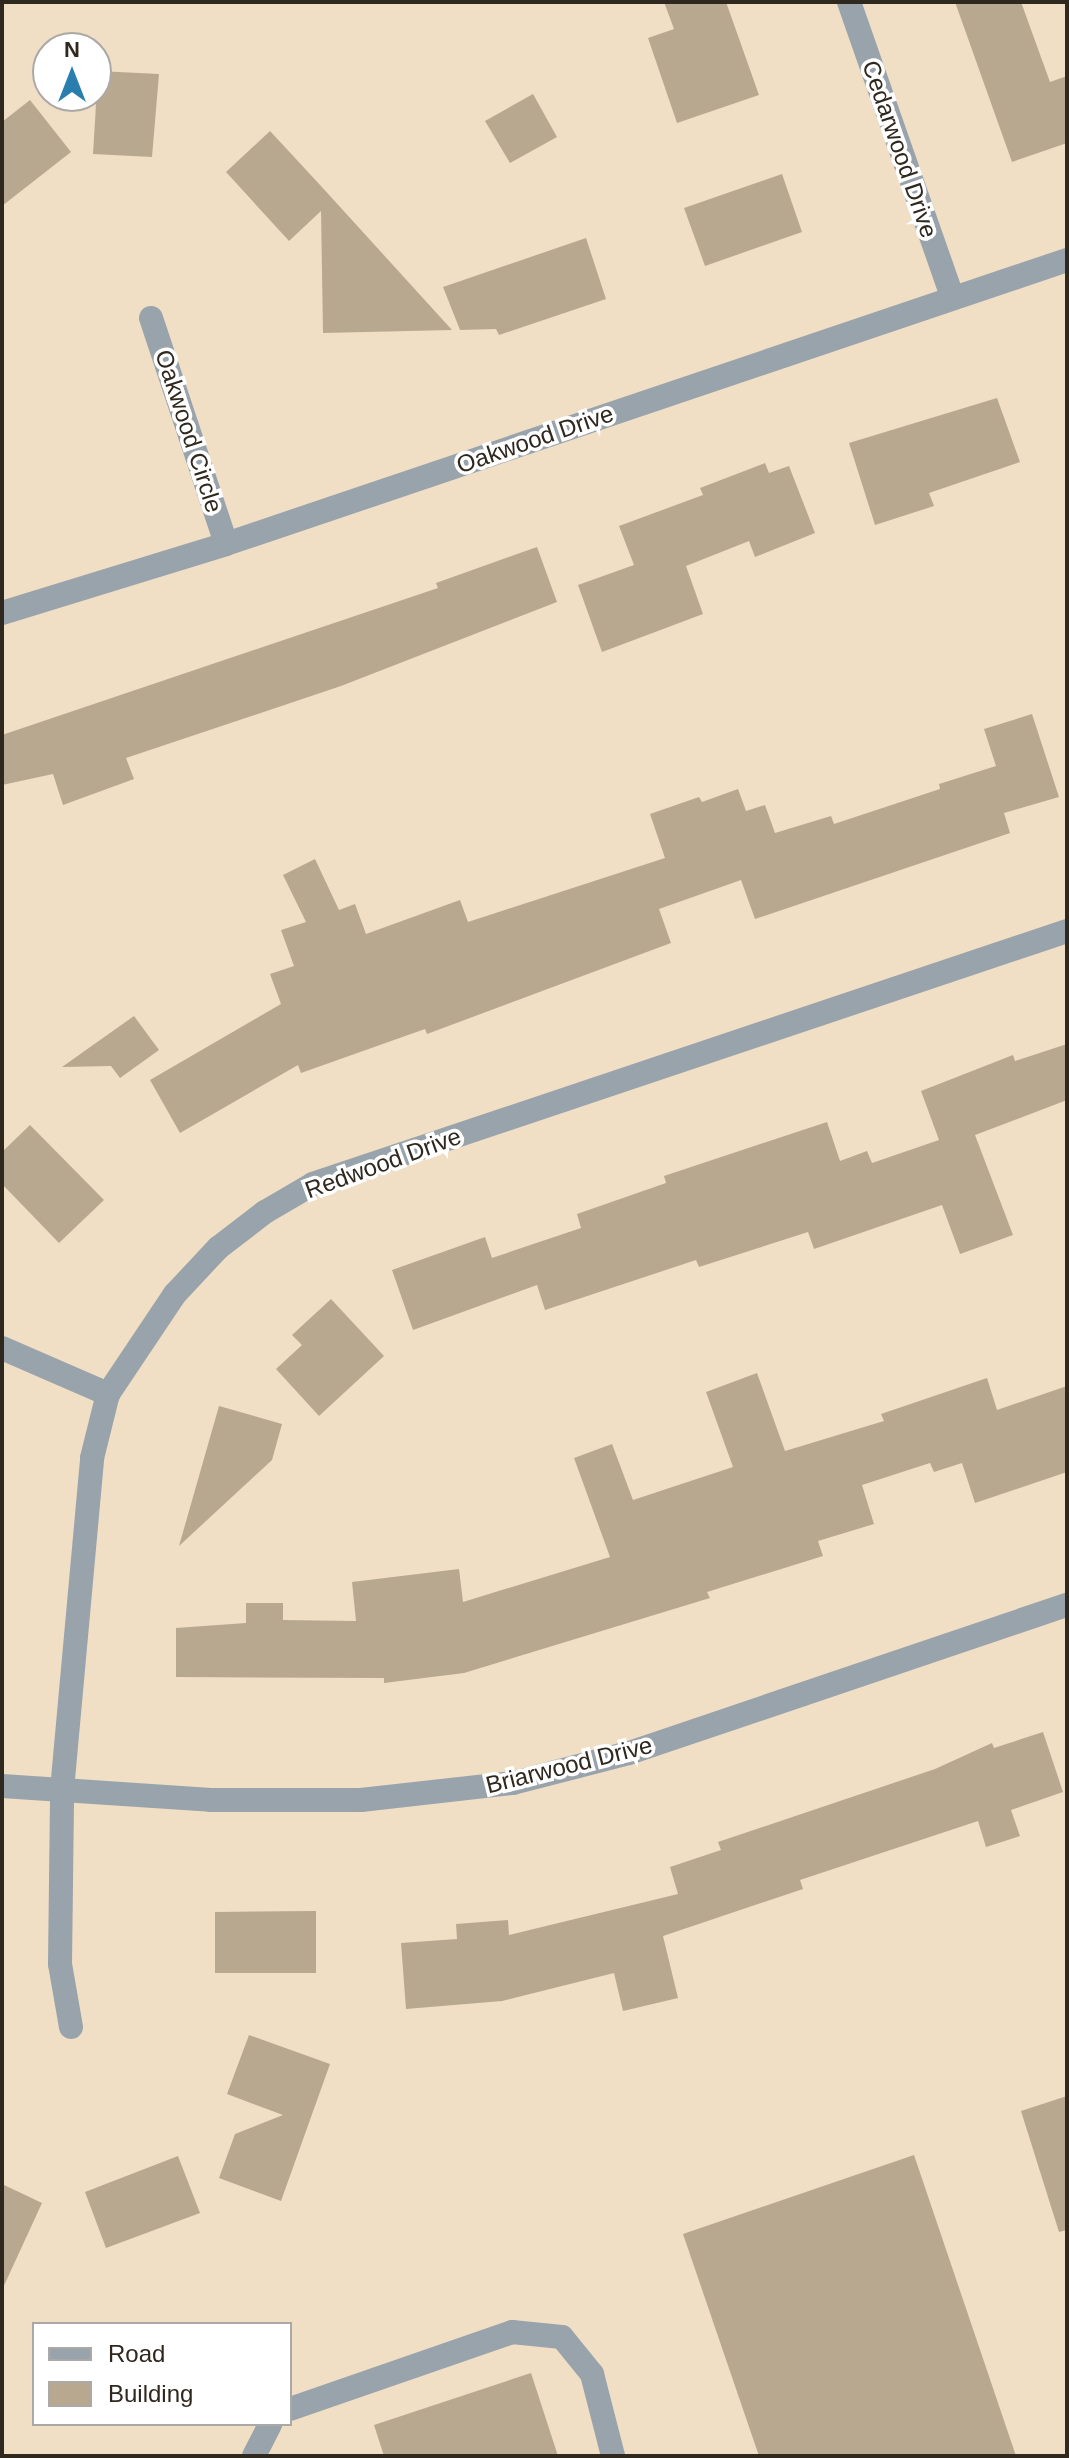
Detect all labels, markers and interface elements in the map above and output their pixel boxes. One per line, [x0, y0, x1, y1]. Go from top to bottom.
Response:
north arrow [32, 32, 112, 112]
text: N [64, 37, 80, 62]
street label: Cedarwood Drive [856, 57, 944, 241]
street label: Oakwood Circle [149, 346, 229, 516]
street label: Oakwood Drive [453, 399, 617, 479]
street label: Redwood Drive [301, 1121, 465, 1205]
street label: Briarwood Drive [483, 1730, 655, 1800]
legend [32, 2322, 292, 2426]
text: Road [108, 2340, 165, 2367]
text: Building [108, 2380, 193, 2407]

